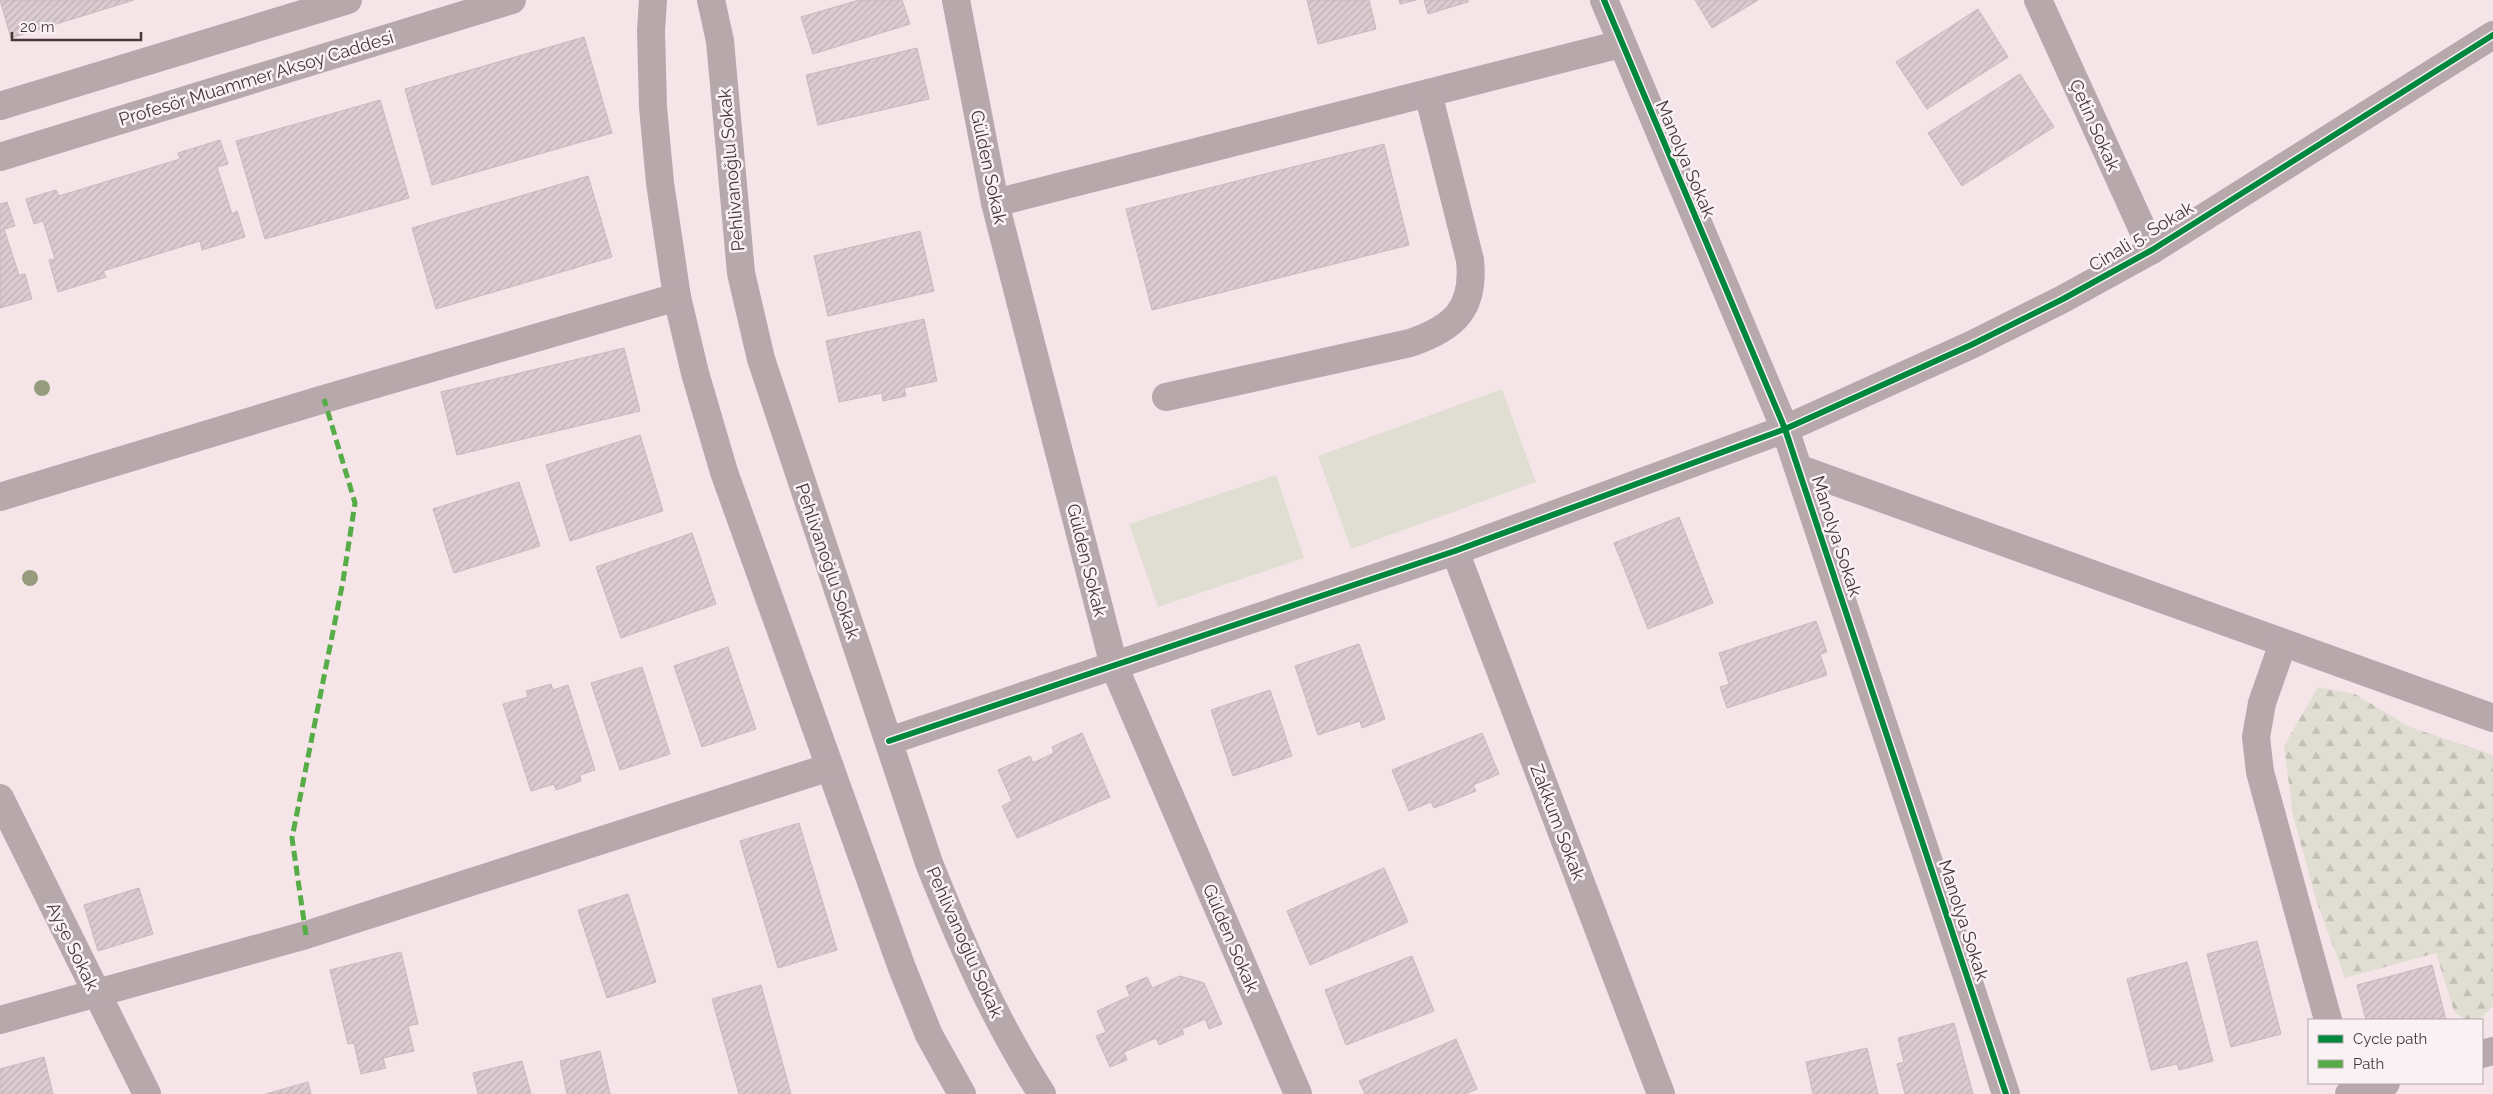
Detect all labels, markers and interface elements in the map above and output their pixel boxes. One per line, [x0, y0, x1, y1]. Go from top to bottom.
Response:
scale bar [12, 10, 141, 42]
text: 20 m [20, 18, 55, 36]
street label: Profesör Muammer Aksoy Caddesi [116, 26, 396, 130]
street label: Çetin Sokak [2065, 76, 2125, 175]
street label: Pehlivanoğlu Sokak [713, 87, 749, 252]
street label: Manolya Sokak [1652, 97, 1720, 221]
street label: Gülden Sokak [967, 108, 1011, 226]
street label: Cinali 5. Sokak [2085, 196, 2197, 275]
street label: Manolya Sokak [1808, 473, 1867, 599]
street label: Pehlivanoğlu Sokak [792, 480, 865, 642]
street label: Gülden Sokak [1063, 501, 1111, 619]
street label: Zakkum Sokak [1526, 761, 1590, 883]
street label: Manolya Sokak [1935, 857, 1994, 983]
street label: Pehlivanoğlu Sokak [922, 863, 1008, 1021]
street label: Gülden Sokak [1199, 881, 1263, 996]
street label: Ayşe Sokak [43, 899, 104, 994]
legend [2308, 1019, 2483, 1084]
text: Cycle path [2353, 1030, 2427, 1048]
text: Path [2353, 1055, 2384, 1073]

